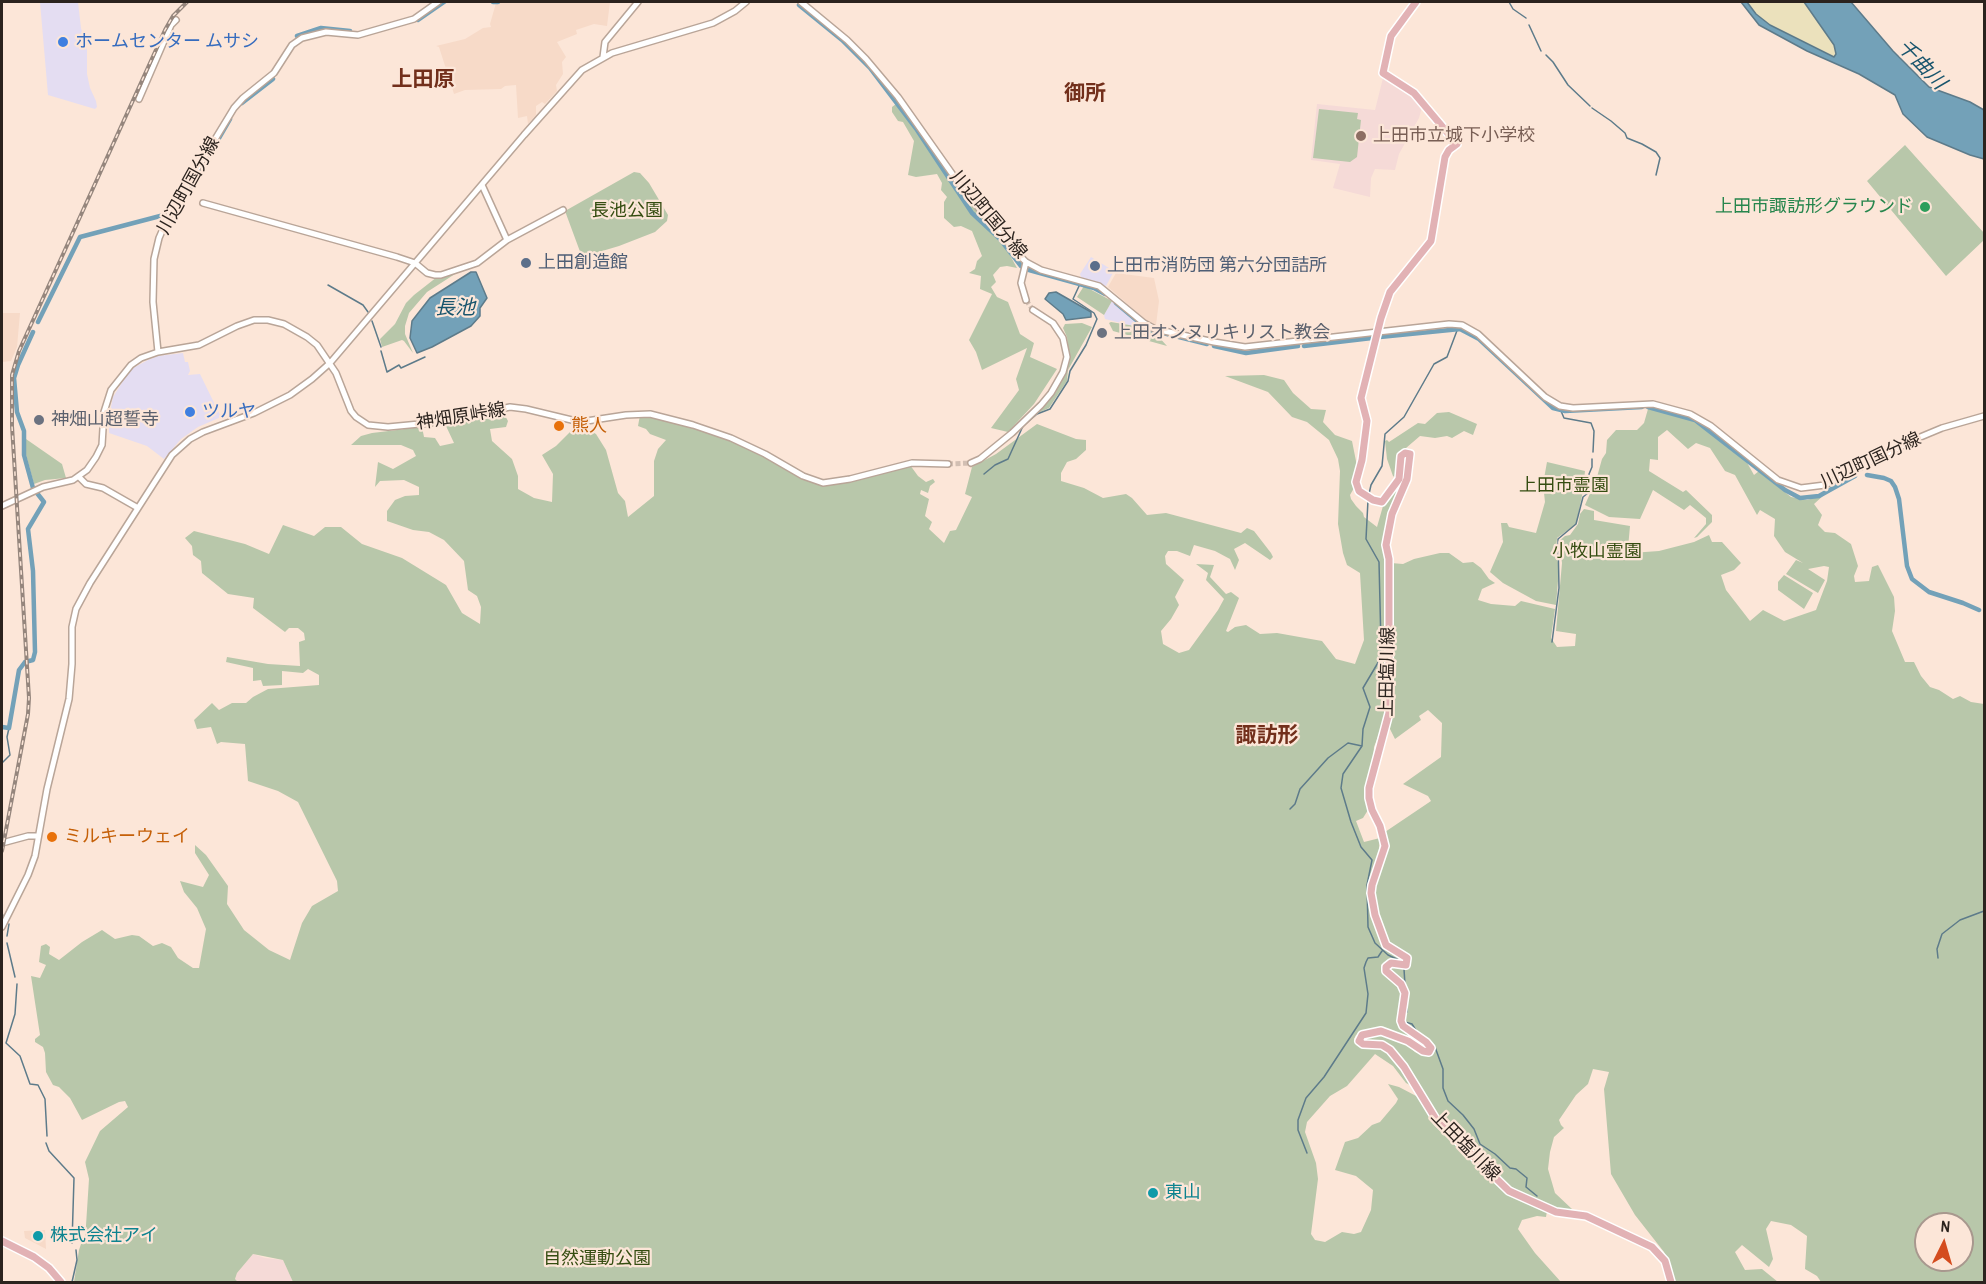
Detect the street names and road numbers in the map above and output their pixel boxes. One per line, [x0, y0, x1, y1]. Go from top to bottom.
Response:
street label: 川辺町国分線 [153, 134, 225, 238]
street label: 川辺町国分線 [945, 167, 1031, 263]
street label: 神畑原峠線 [415, 399, 507, 435]
street label: 川辺町国分線 [1817, 428, 1925, 494]
street label: 上田塩川線 [1376, 627, 1400, 717]
street label: 上田塩川線 [1426, 1106, 1504, 1186]

